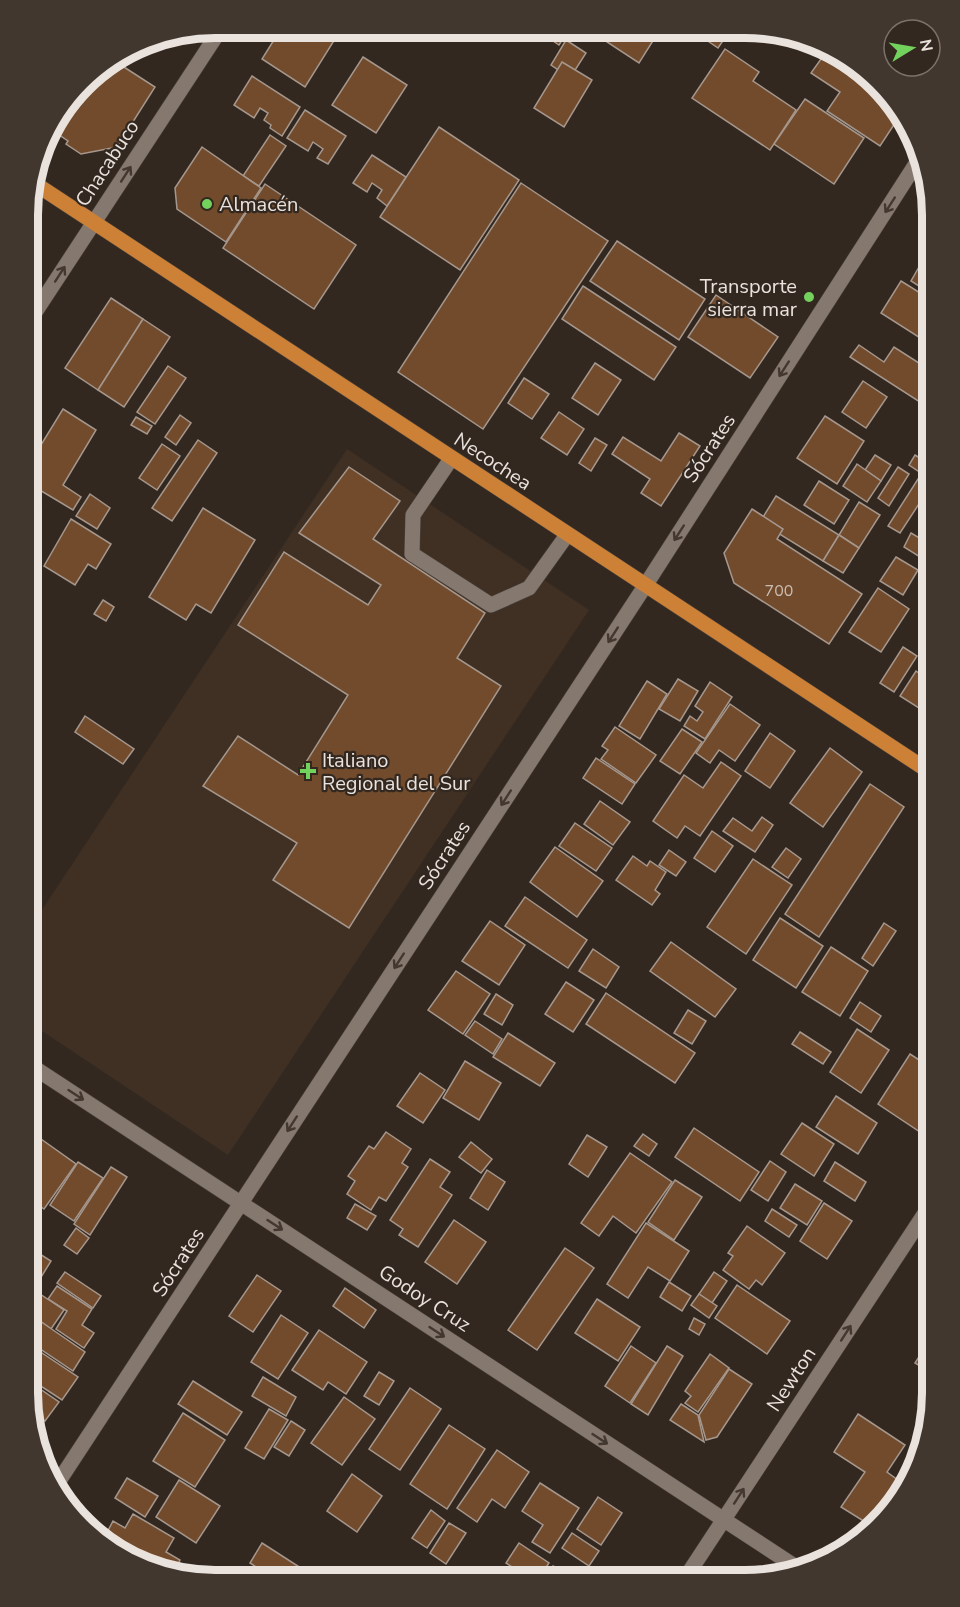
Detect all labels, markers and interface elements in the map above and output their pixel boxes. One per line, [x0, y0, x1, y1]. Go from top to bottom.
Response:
north arrow [882, 18, 942, 78]
text: N [914, 37, 938, 53]
street label: Chacabuco [69, 115, 146, 212]
one-way arrow [120, 166, 132, 182]
place label: Almacén [219, 191, 298, 218]
one-way arrow [883, 196, 895, 213]
marker: Almacén [200, 197, 214, 211]
one-way arrow [54, 266, 66, 283]
place label: Transporte sierra mar [700, 273, 797, 323]
marker: Transporte sierra mar [802, 290, 816, 304]
one-way arrow [778, 360, 790, 377]
street label: Sócrates [677, 408, 742, 488]
street label: Necochea [449, 426, 537, 497]
one-way arrow [672, 524, 684, 541]
house number: 700 [765, 580, 793, 602]
one-way arrow [606, 626, 618, 643]
place label: Italiano Regional del Sur [322, 747, 470, 797]
marker: Italiano Regional del Sur [299, 762, 317, 780]
one-way arrow [500, 789, 512, 806]
street label: Sócrates [412, 815, 477, 895]
one-way arrow [393, 952, 405, 969]
one-way arrow [68, 1088, 85, 1101]
one-way arrow [286, 1116, 299, 1133]
one-way arrow [266, 1218, 283, 1231]
street label: Sócrates [146, 1222, 211, 1302]
street label: Godoy Cruz [373, 1259, 476, 1338]
one-way arrow [429, 1325, 446, 1338]
one-way arrow [841, 1325, 853, 1342]
street label: Newton [761, 1342, 822, 1417]
one-way arrow [592, 1433, 608, 1445]
one-way arrow [734, 1488, 746, 1505]

